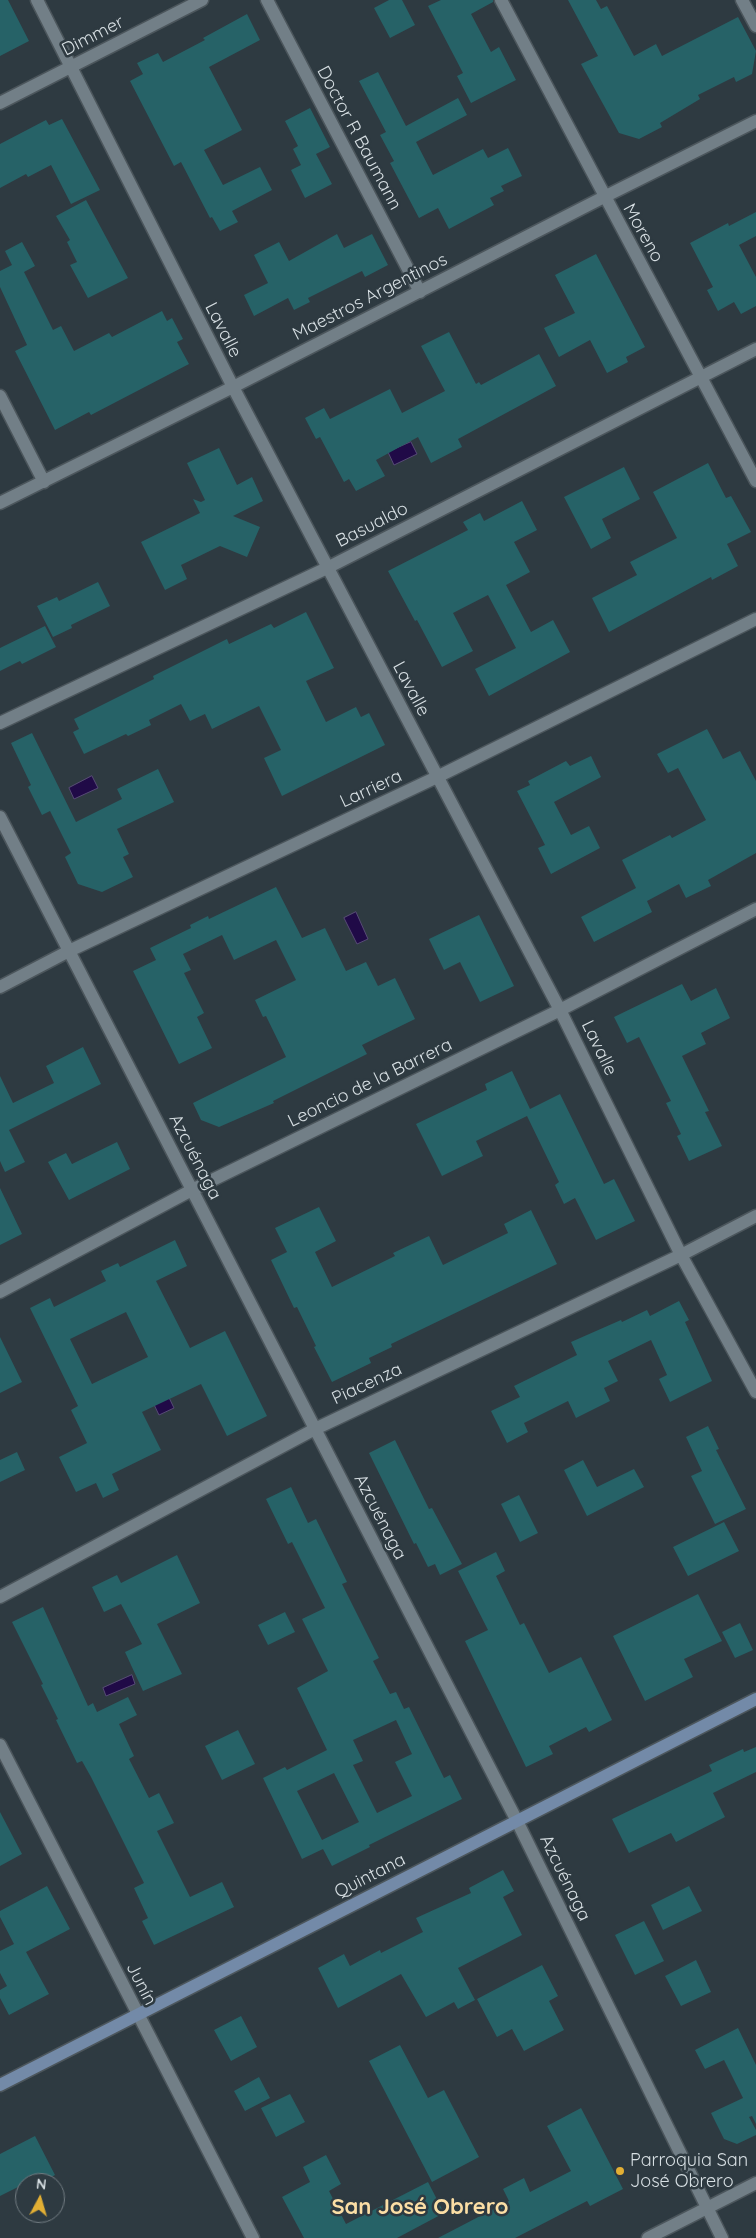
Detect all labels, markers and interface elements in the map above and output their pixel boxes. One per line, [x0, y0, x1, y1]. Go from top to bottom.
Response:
street label: Dimmer [58, 11, 128, 61]
street label: Doctor R Baumann [312, 62, 406, 214]
street label: Moreno [618, 200, 668, 266]
street label: Maestros Argentinos [289, 249, 451, 345]
street label: Lavalle [200, 299, 246, 361]
street label: Basualdo [332, 498, 412, 552]
street label: Lavalle [388, 658, 434, 720]
street label: Larriera [337, 765, 405, 813]
street label: Lavalle [576, 1017, 622, 1079]
street label: Leoncio de la Barrera [284, 1034, 456, 1132]
street label: Azcuénaga [164, 1111, 226, 1203]
street label: Piacenza [328, 1358, 406, 1410]
street label: Azcuénaga [349, 1471, 411, 1563]
street label: Azcuénaga [535, 1831, 595, 1925]
street label: Quintana [331, 1849, 409, 1903]
street label: Junín [121, 1959, 161, 2009]
place label: Parroquia San José Obrero [630, 2150, 748, 2192]
marker: Parroquia San José Obrero [614, 2165, 626, 2177]
north arrow [15, 2173, 65, 2223]
text: N [35, 2175, 48, 2194]
district label: San José Obrero [331, 2194, 509, 2220]

